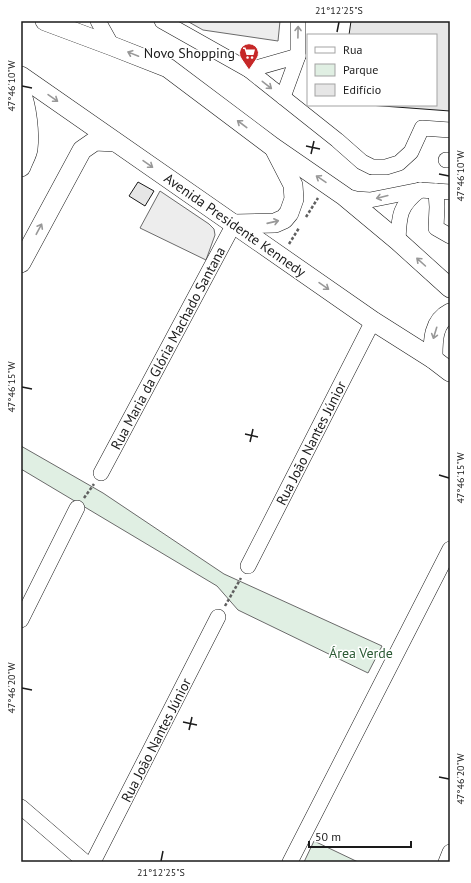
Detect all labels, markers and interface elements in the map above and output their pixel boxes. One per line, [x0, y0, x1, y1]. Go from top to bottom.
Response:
text: 21°12'25"S [315, 4, 363, 17]
one-way arrow [294, 26, 302, 39]
legend [307, 34, 437, 106]
supermarket icon: Novo Shopping [238, 42, 260, 70]
text: Rua [343, 42, 362, 57]
place label: Novo Shopping [144, 44, 235, 62]
one-way arrow [128, 50, 140, 58]
text: 47°46'10"W [5, 60, 18, 112]
text: Parque [343, 62, 378, 77]
one-way arrow [262, 81, 273, 89]
text: Edifício [343, 82, 381, 97]
one-way arrow [47, 94, 58, 102]
one-way arrow [236, 119, 247, 128]
text: 47°46'10"W [454, 150, 467, 202]
one-way arrow [142, 160, 153, 168]
street label: Avenida Presidente Kennedy [161, 169, 310, 281]
one-way arrow [316, 175, 327, 183]
one-way arrow [376, 194, 389, 201]
one-way arrow [266, 217, 279, 225]
one-way arrow [36, 223, 44, 235]
street label: Rua Maria da Glória Machado Santana [107, 243, 229, 453]
one-way arrow [416, 257, 426, 267]
one-way arrow [318, 282, 329, 290]
one-way arrow [431, 327, 438, 340]
text: 47°46'15"W [5, 361, 18, 413]
street label: Rua João Nantes Júnior [272, 378, 350, 508]
text: 47°46'15"W [454, 452, 467, 504]
park label: Área Verde [329, 644, 393, 662]
text: 47°46'20"W [5, 662, 18, 714]
street label: Rua João Nantes Júnior [117, 675, 195, 805]
text: 47°46'20"W [454, 753, 467, 805]
scale bar [309, 823, 411, 849]
text: 50 m [315, 829, 341, 844]
text: 21°12'25"S [137, 866, 185, 879]

